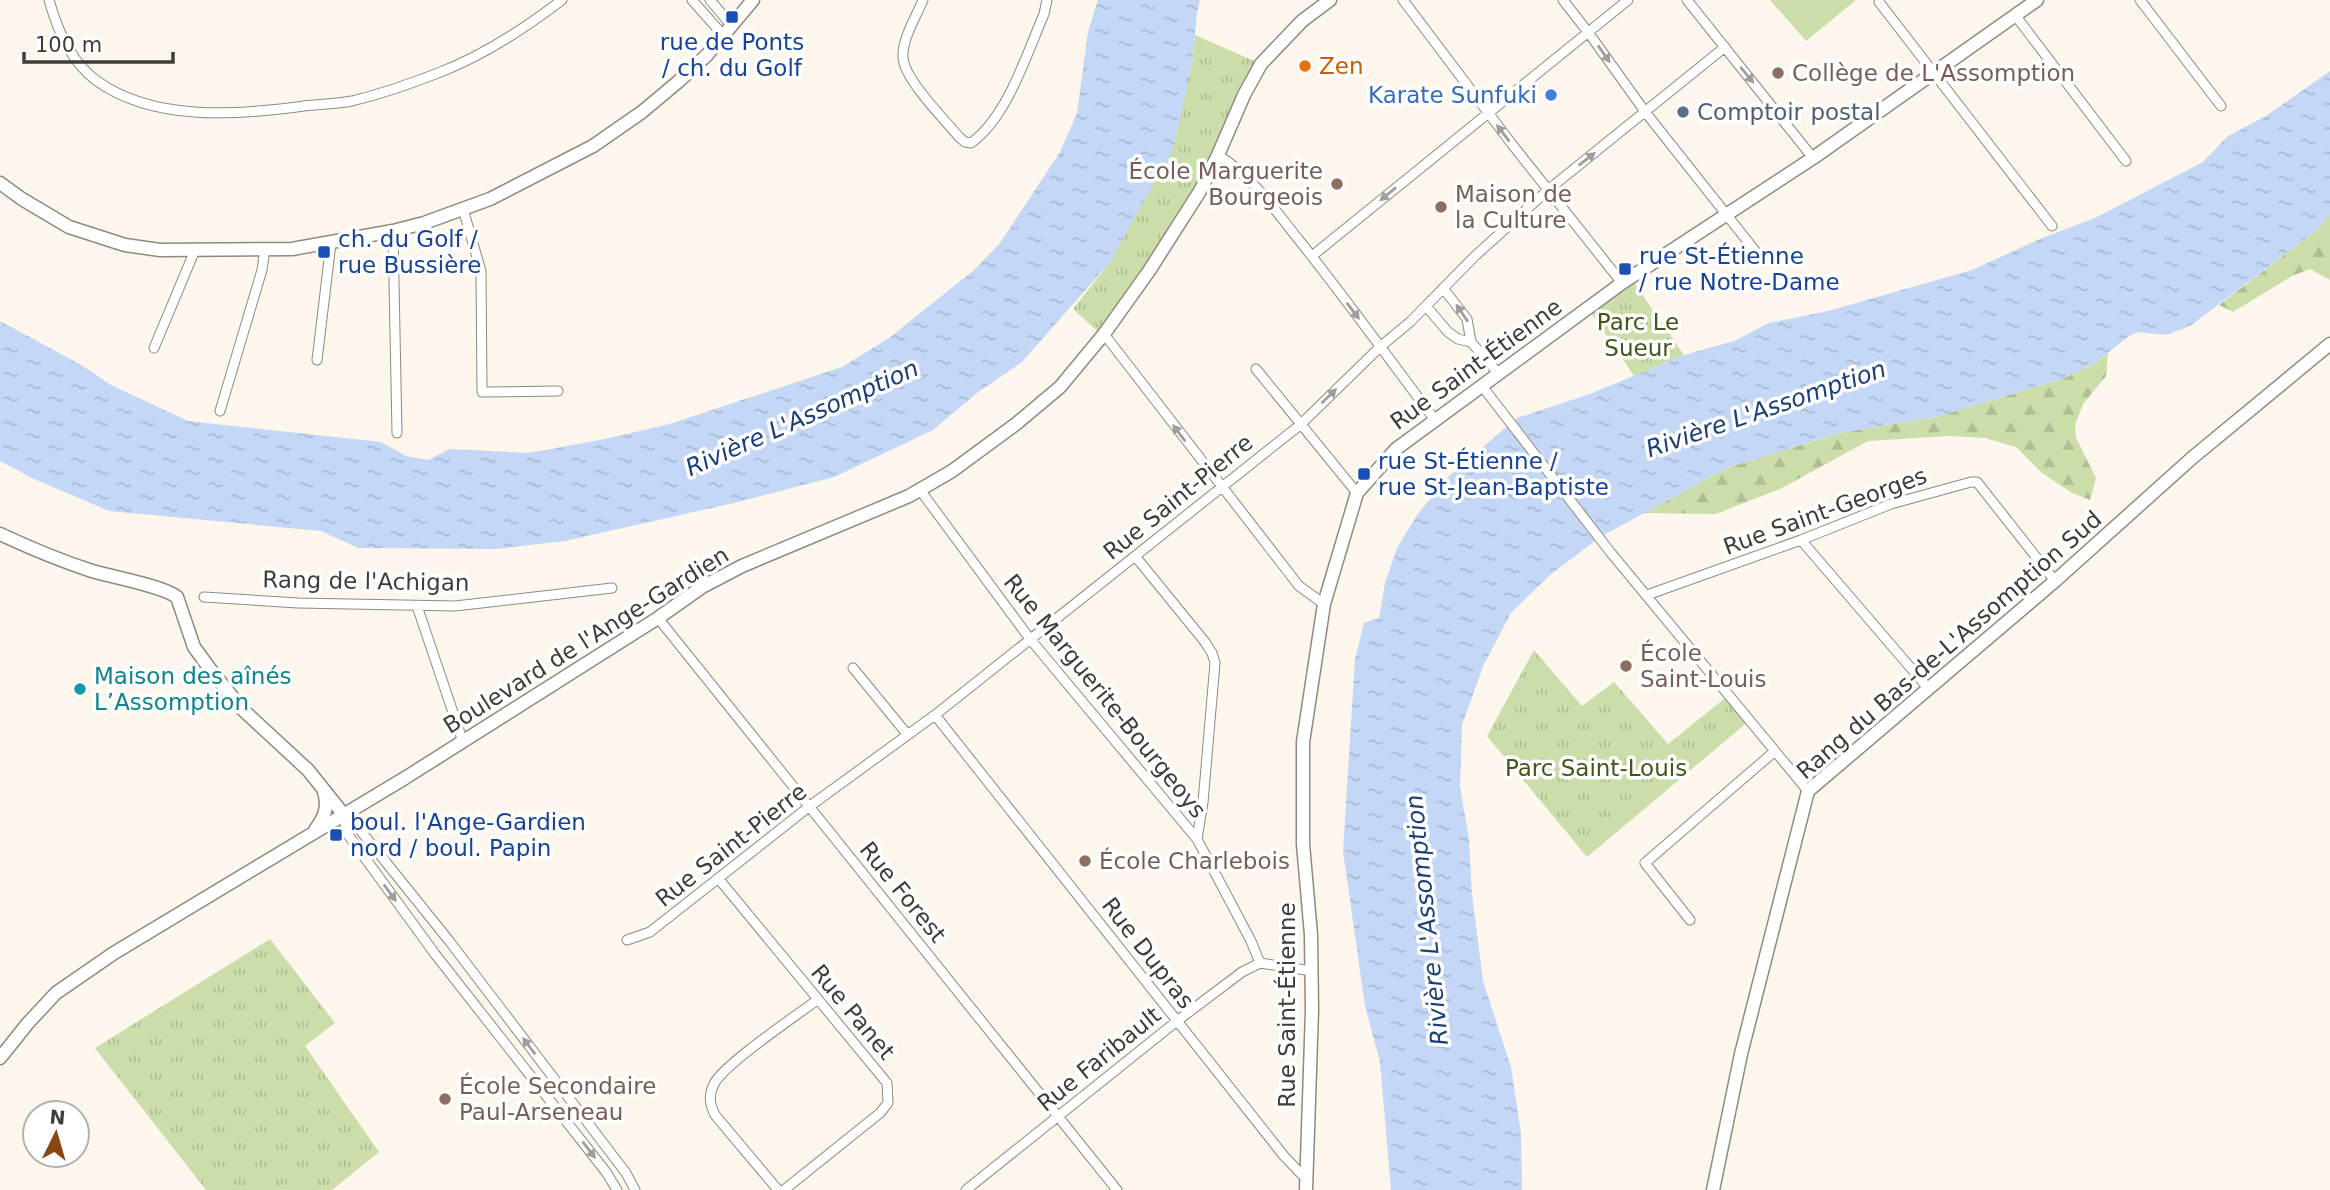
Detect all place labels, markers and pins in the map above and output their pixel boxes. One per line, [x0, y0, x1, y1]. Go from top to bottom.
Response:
marker: rue de Ponts / ch. du Golf [724, 9, 740, 25]
place label: rue de Ponts / ch. du Golf [660, 29, 804, 81]
place label: Zen [1319, 53, 1363, 79]
marker: Zen [1297, 58, 1313, 74]
place label: Collège de L'Assomption [1792, 60, 2075, 86]
marker: Collège de L'Assomption [1770, 65, 1786, 81]
place label: Karate Sunfuki [1368, 82, 1537, 108]
marker: Karate Sunfuki [1543, 87, 1559, 103]
place label: Comptoir postal [1697, 99, 1881, 125]
marker: Comptoir postal [1675, 104, 1691, 120]
place label: École Marguerite Bourgeois [1129, 157, 1323, 210]
marker: École Marguerite Bourgeois [1329, 176, 1345, 192]
place label: Maison de la Culture [1455, 181, 1572, 233]
marker: Maison de la Culture [1433, 199, 1449, 215]
place label: ch. du Golf / rue Bussière [338, 226, 481, 278]
place label: rue St-Étienne / rue Notre-Dame [1639, 242, 1840, 295]
marker: ch. du Golf / rue Bussière [316, 244, 332, 260]
marker: rue St-Étienne / rue Notre-Dame [1617, 261, 1633, 277]
place label: rue St-Étienne / rue St-Jean-Baptiste [1378, 447, 1609, 500]
marker: rue St-Étienne / rue St-Jean-Baptiste [1356, 466, 1372, 482]
place label: École Saint-Louis [1640, 639, 1766, 692]
marker: École Saint-Louis [1618, 658, 1634, 674]
place label: Maison des aînés L’Assomption [94, 663, 292, 715]
marker: Maison des aînés L’Assomption [72, 681, 88, 697]
place label: boul. l'Ange-Gardien nord / boul. Papin [350, 809, 586, 861]
marker: boul. l'Ange-Gardien nord / boul. Papin [328, 827, 344, 843]
place label: École Charlebois [1099, 847, 1290, 874]
marker: École Charlebois [1077, 853, 1093, 869]
place label: École Secondaire Paul-Arseneau [459, 1072, 656, 1125]
marker: École Secondaire Paul-Arseneau [437, 1091, 453, 1107]

